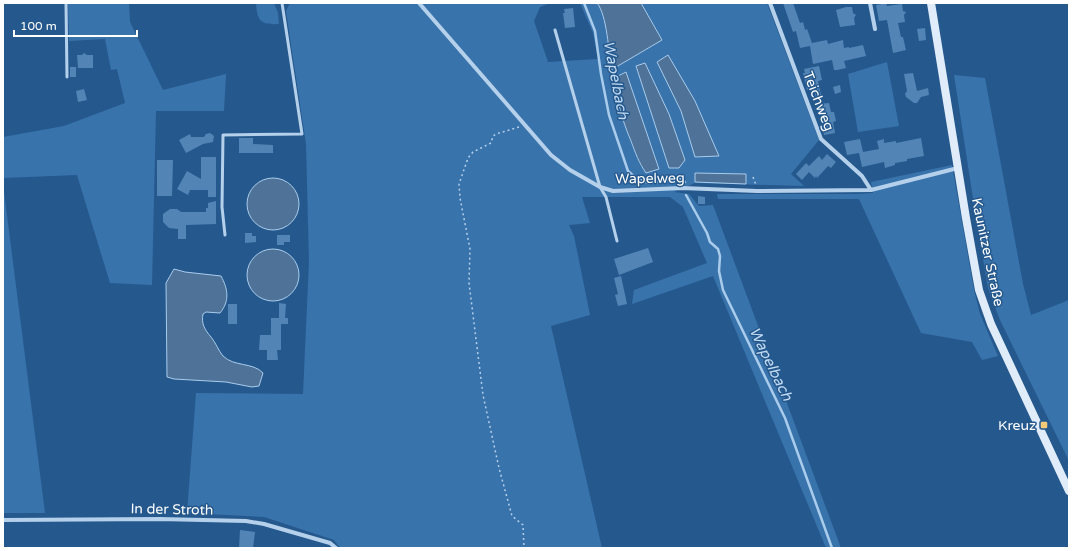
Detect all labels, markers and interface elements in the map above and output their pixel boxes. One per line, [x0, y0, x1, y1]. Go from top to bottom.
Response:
scale bar [14, 12, 137, 38]
text: 100 m [20, 19, 57, 33]
water label: Wapelbach [600, 39, 633, 122]
street label: Teichweg [799, 69, 838, 133]
street label: Wapelweg [615, 169, 685, 188]
street label: Kaunitzer Straße [968, 196, 1007, 308]
water label: Wapelbach [745, 324, 797, 405]
place label: Kreuz [998, 417, 1036, 434]
marker: Kreuz [1039, 420, 1049, 430]
street label: In der Stroth [130, 500, 214, 519]

